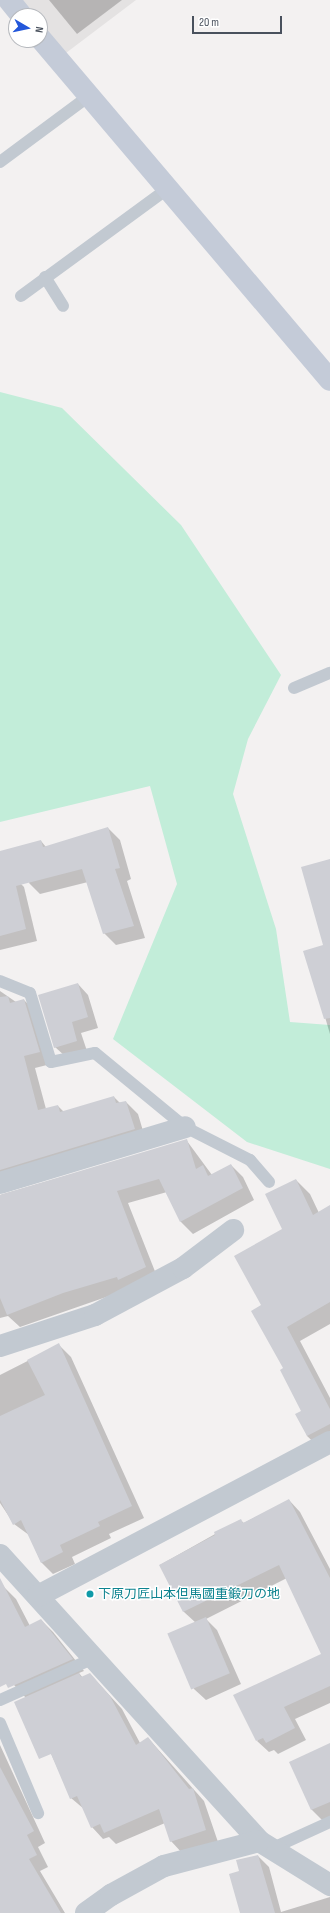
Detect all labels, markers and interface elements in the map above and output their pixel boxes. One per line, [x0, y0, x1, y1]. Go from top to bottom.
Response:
north arrow [8, 8, 48, 48]
scale bar [194, 8, 284, 34]
text: 20 m [199, 15, 219, 30]
text: N [32, 26, 46, 34]
place label: 下原刀匠山本但馬國重鍛刀の地 [98, 1586, 280, 1602]
marker: 下原刀匠山本但馬國重鍛刀の地 [85, 1589, 95, 1599]

